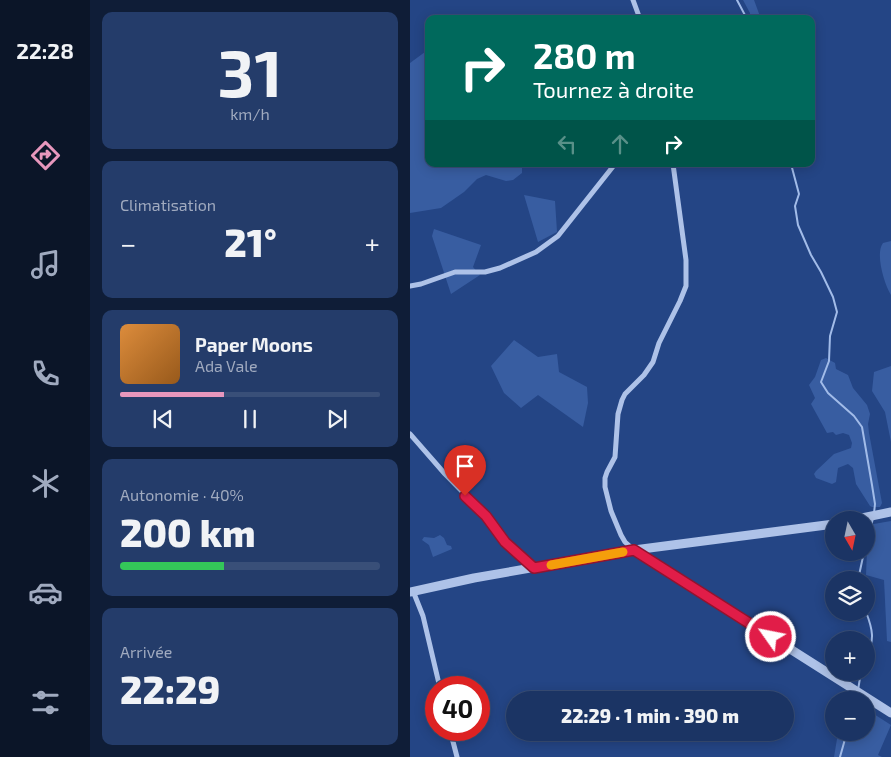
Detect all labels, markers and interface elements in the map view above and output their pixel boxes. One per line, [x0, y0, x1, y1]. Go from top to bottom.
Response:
text: 31 [218, 32, 282, 110]
text: 280 m [533, 34, 636, 76]
icon: right [450, 35, 515, 100]
text: 22:28 [16, 37, 74, 63]
text: Tournez à droite [533, 76, 694, 102]
text: km/h [230, 104, 270, 123]
icon: left [553, 130, 581, 158]
icon: ahead [606, 130, 634, 158]
icon: right [659, 130, 687, 158]
icon: directions [28, 138, 63, 173]
text: Climatisation [120, 195, 216, 214]
text: 21° [224, 219, 277, 265]
text: − [120, 226, 136, 260]
text: + [365, 226, 380, 260]
icon: music [28, 247, 63, 282]
text: Paper Moons [195, 333, 313, 356]
icon: phone [28, 356, 63, 391]
text: Ada Vale [195, 356, 258, 375]
icon: previous [149, 405, 177, 433]
icon: pause [236, 405, 264, 433]
icon: next [323, 405, 351, 433]
pin [444, 445, 486, 496]
icon: arrive [451, 452, 479, 480]
icon: climate [28, 466, 63, 501]
text: Autonomie · 40% [120, 485, 244, 504]
text: 200 km [120, 509, 255, 555]
north arrow [825, 511, 875, 561]
map controls [825, 511, 875, 741]
button: layers [825, 571, 875, 621]
icon: car [28, 575, 63, 610]
position arrow [744, 610, 796, 662]
button: + [825, 631, 875, 681]
text: Arrivée [120, 642, 172, 661]
text: 22:29 [120, 666, 220, 712]
speed limit sign: 40 [425, 676, 490, 741]
icon: filters [28, 685, 63, 720]
button: − [825, 691, 875, 741]
text: 22:29 · 1 min · 390 m [561, 704, 739, 727]

